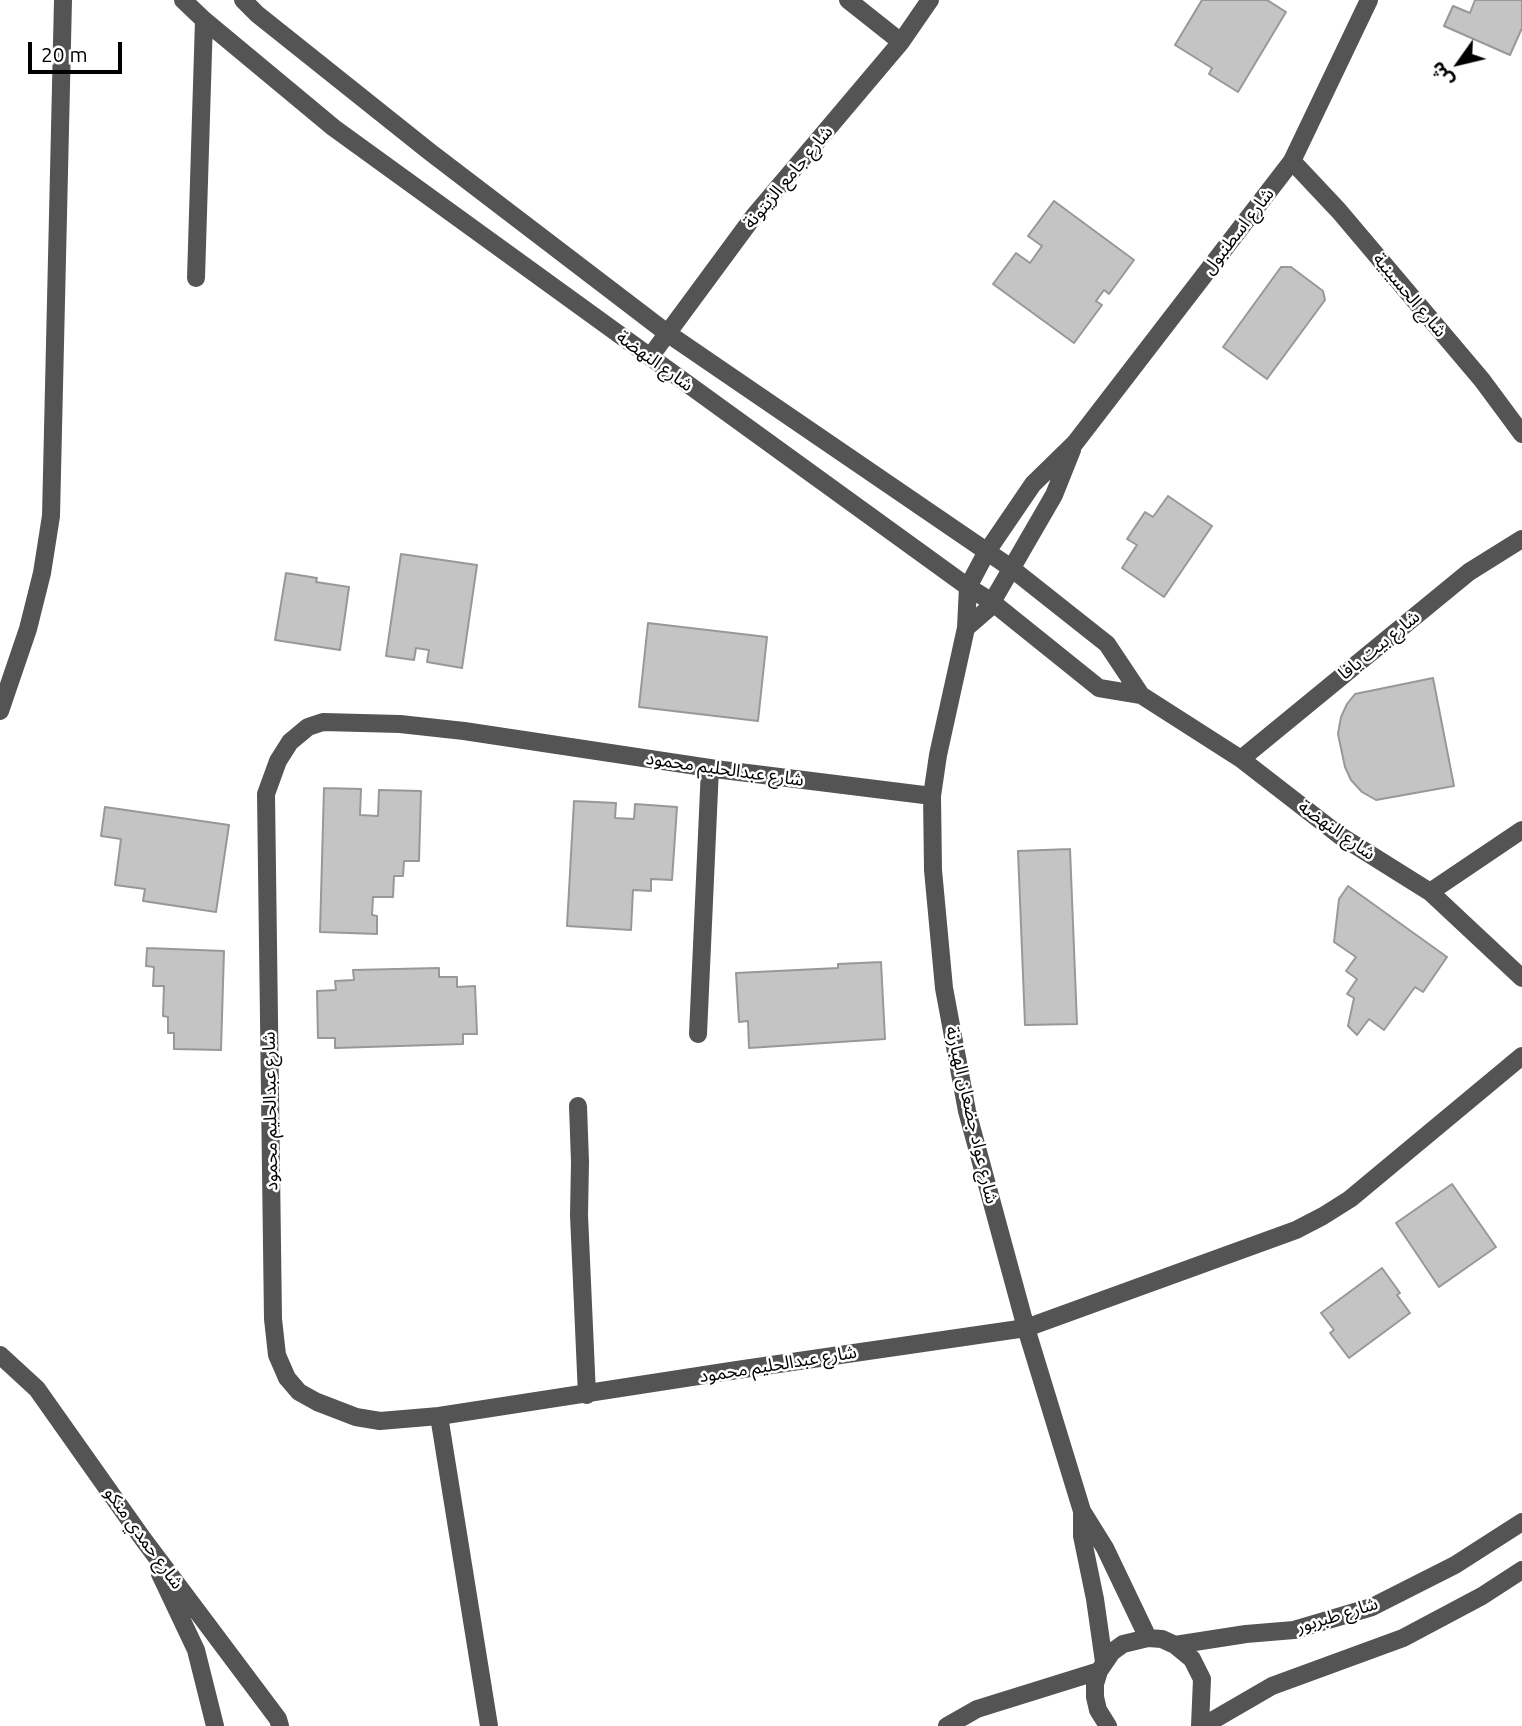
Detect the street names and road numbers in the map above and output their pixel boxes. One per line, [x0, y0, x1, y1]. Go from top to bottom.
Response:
street label: شارع جامع الزيتونة [739, 121, 837, 233]
street label: شارع اسطنبول [1198, 183, 1278, 279]
street label: شارع الحسينية [1369, 248, 1451, 342]
street label: شارع النهضة [613, 326, 697, 396]
street label: شارع بيت يافا [1334, 606, 1424, 684]
street label: شارع عبدالحليم محمود [645, 747, 805, 791]
street label: شارع النهضة [1294, 796, 1380, 864]
street label: شارع عواد جضعان الهبارنة [941, 1024, 1003, 1206]
street label: شارع عبدالحليم محمود [258, 1031, 282, 1191]
street label: شارع عبدالحليم محمود [698, 1341, 858, 1387]
street label: شارع حمدي منكو [100, 1483, 188, 1593]
street label: شارع طبربور [1294, 1592, 1380, 1638]

